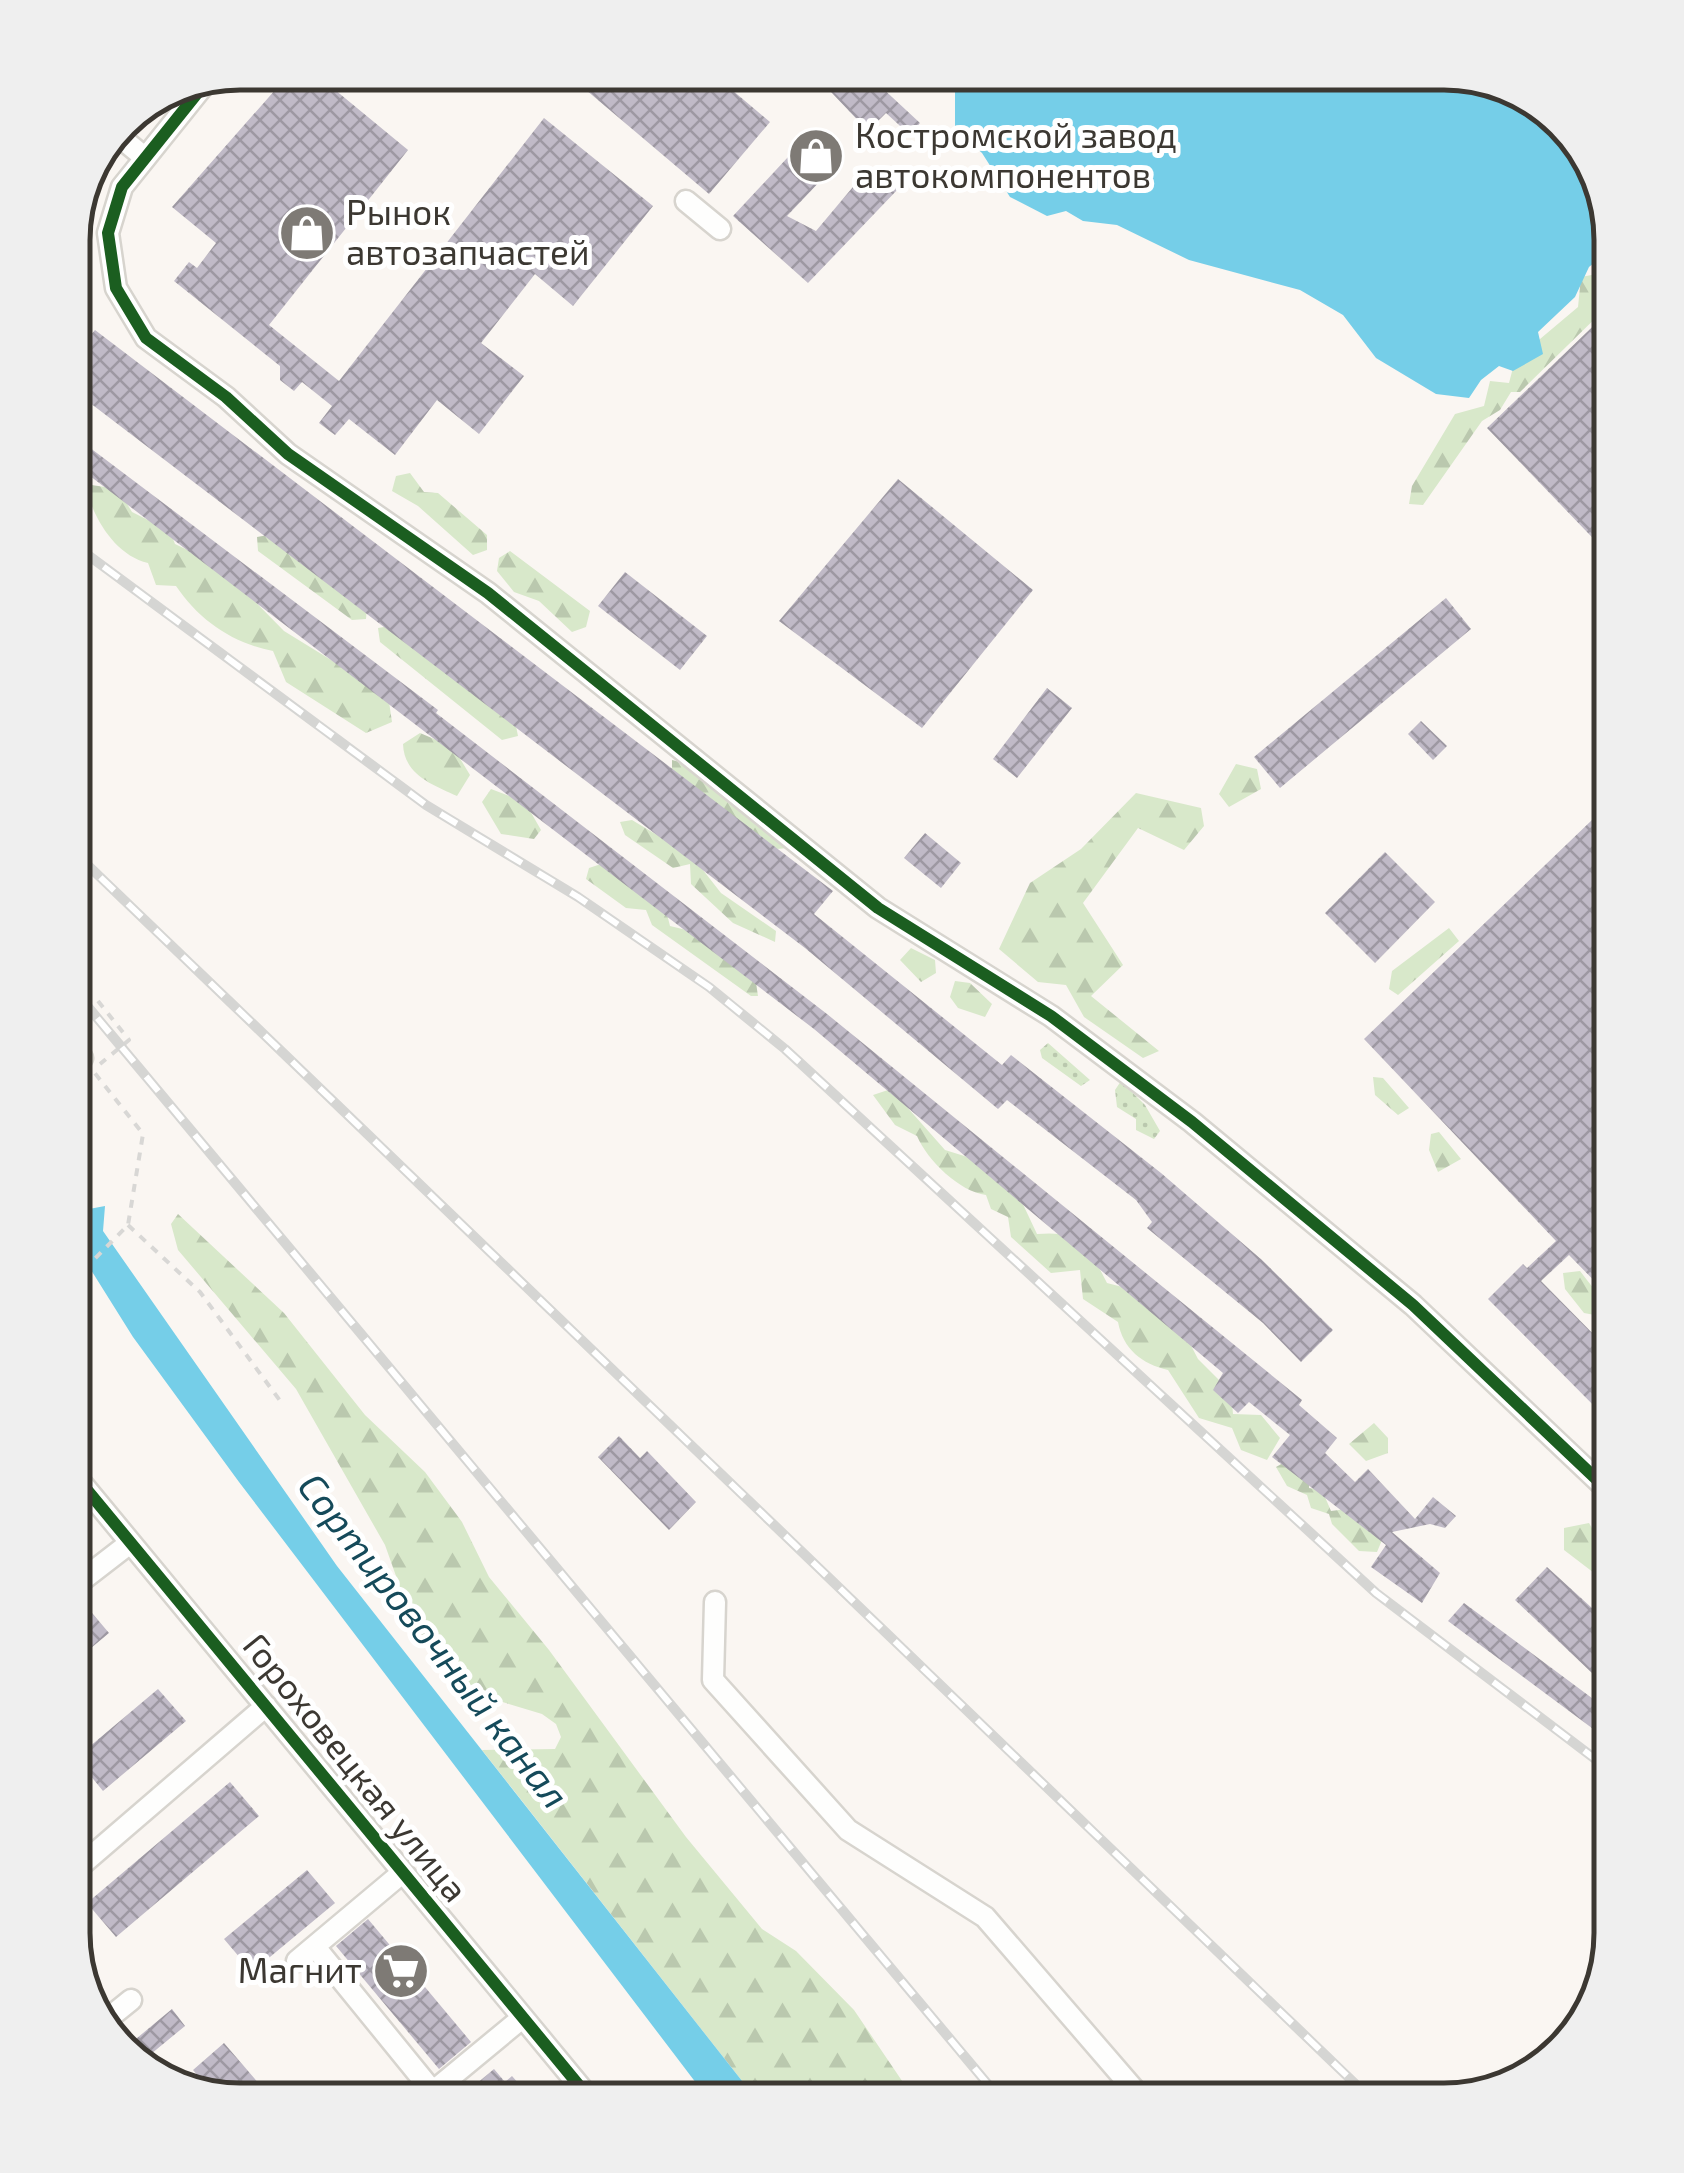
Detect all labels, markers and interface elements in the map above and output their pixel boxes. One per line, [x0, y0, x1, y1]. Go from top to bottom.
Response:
place label: Костромской завод автокомпонентов [855, 113, 1177, 195]
shop icon: Костромской завод автокомпонентов [786, 126, 846, 186]
place label: Рынок автозапчастей [346, 190, 590, 272]
shop icon: Рынок автозапчастей [277, 203, 337, 263]
water label: Сортировочный канал [289, 1463, 580, 1816]
street label: Гороховецкая улица [235, 1624, 478, 1910]
supermarket icon: Магнит [371, 1941, 431, 2001]
place label: Магнит [238, 1948, 362, 1990]

